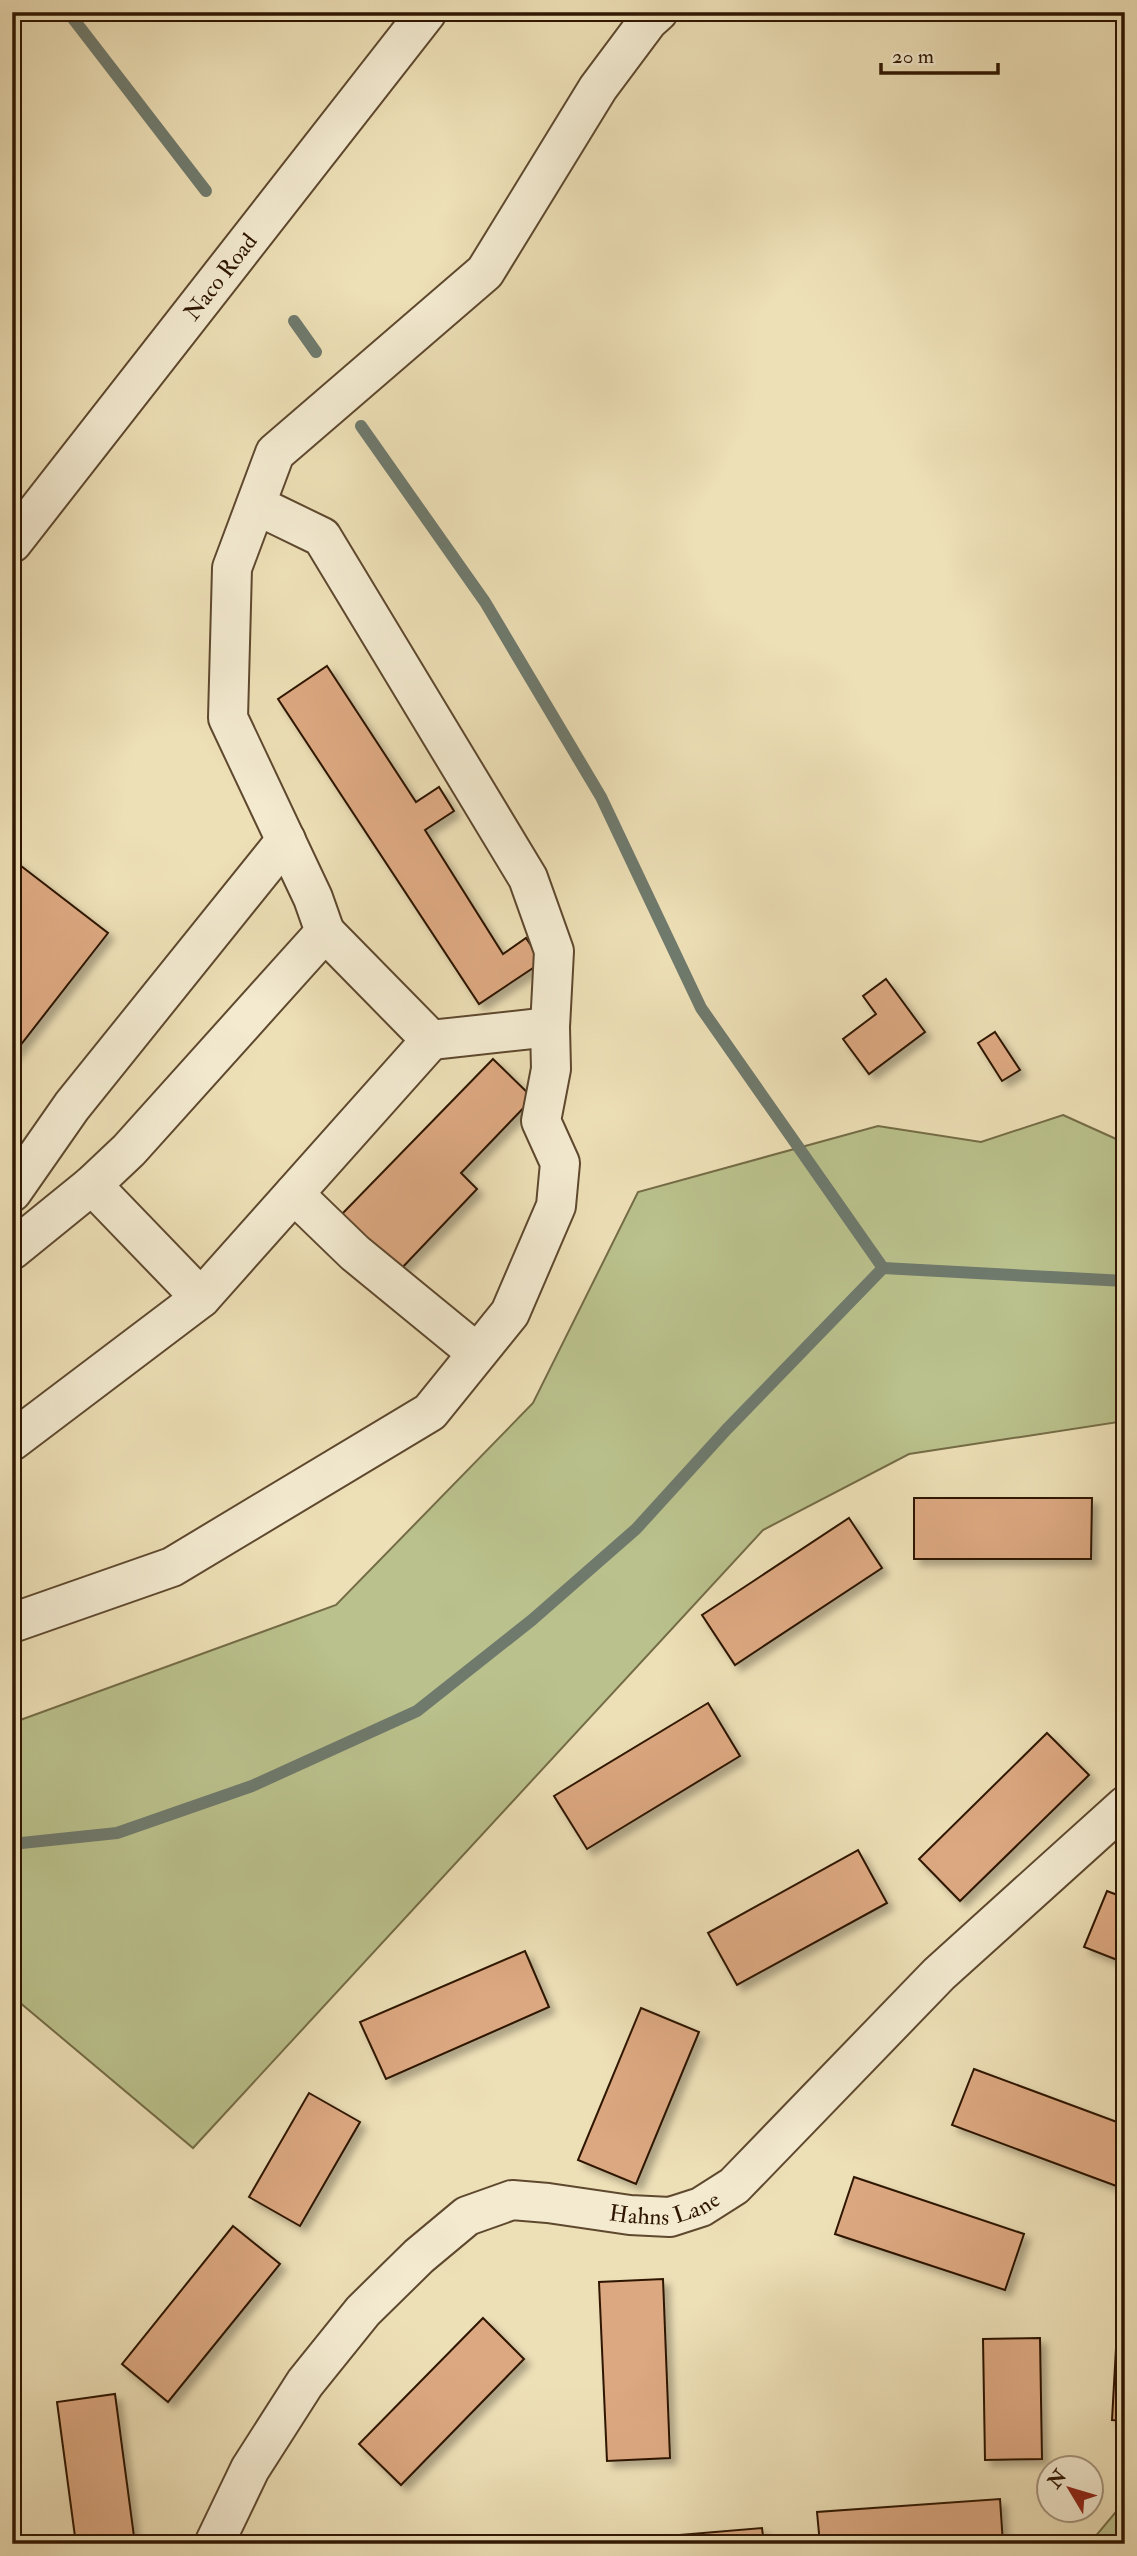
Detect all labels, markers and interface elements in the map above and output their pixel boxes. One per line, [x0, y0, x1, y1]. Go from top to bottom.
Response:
scale bar [881, 32, 999, 76]
text: 20 m [892, 43, 934, 70]
street label: Naco Road [177, 227, 263, 326]
street label: Hahns Lane [607, 2184, 725, 2231]
north arrow [1036, 2454, 1106, 2524]
text: N [1042, 2464, 1073, 2494]

